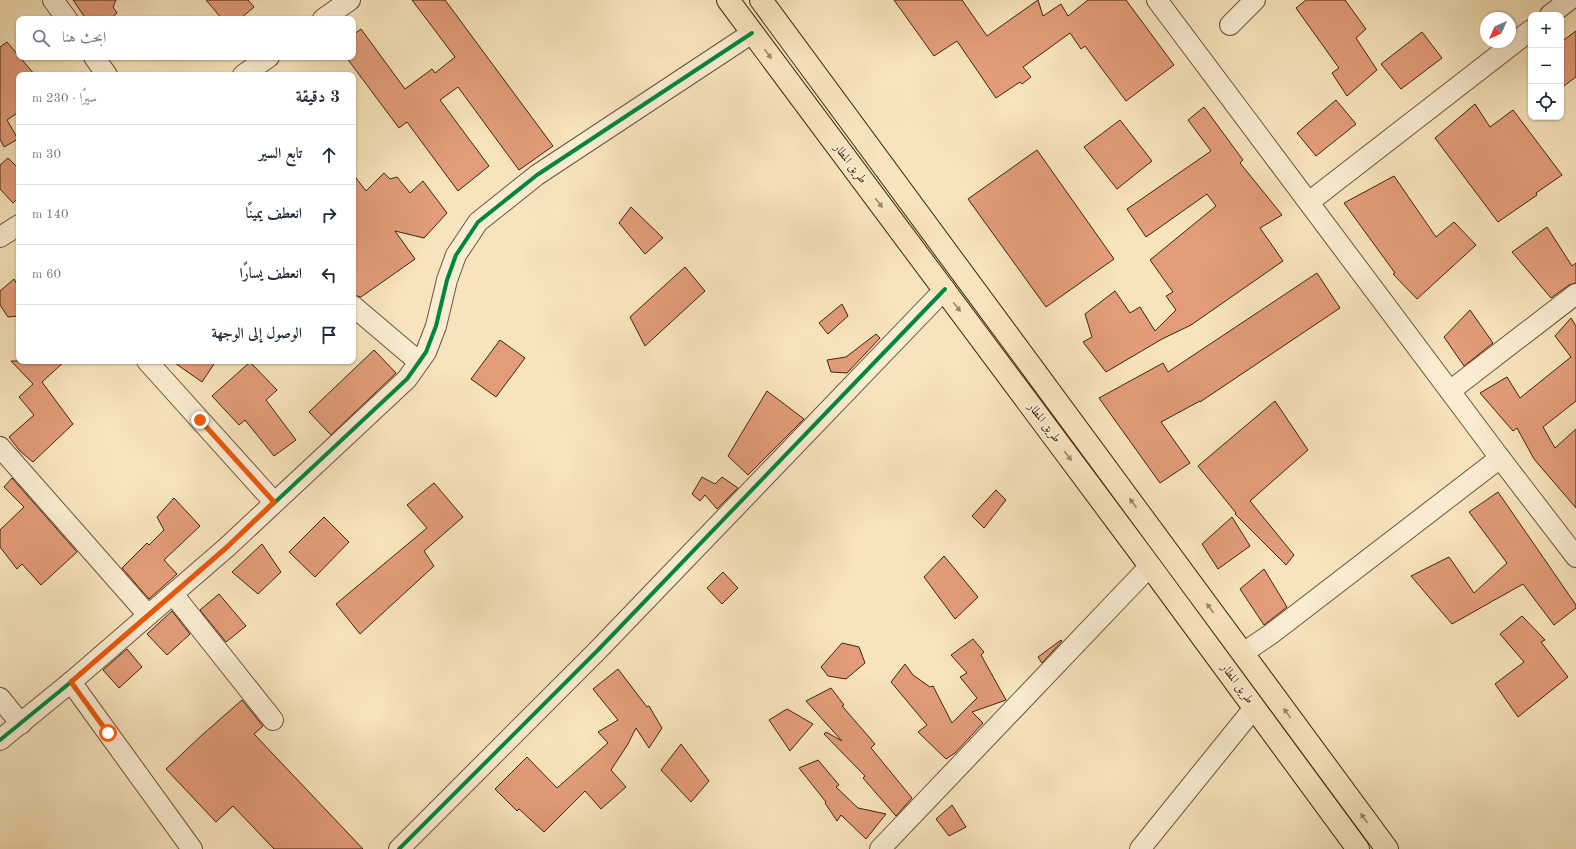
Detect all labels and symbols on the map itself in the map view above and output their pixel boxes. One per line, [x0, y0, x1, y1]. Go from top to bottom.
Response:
north arrow [1480, 12, 1516, 48]
one-way arrow [764, 48, 772, 59]
street label: طريق المطار [830, 141, 869, 187]
one-way arrow [875, 197, 884, 208]
one-way arrow [953, 301, 962, 312]
street label: طريق المطار [1024, 400, 1063, 446]
route end [191, 411, 209, 429]
one-way arrow [1064, 451, 1072, 461]
one-way arrow [1128, 498, 1137, 509]
one-way arrow [1206, 603, 1214, 613]
street label: طريق المطار [1217, 661, 1256, 707]
one-way arrow [1283, 707, 1291, 718]
route start [99, 724, 117, 742]
one-way arrow [1359, 812, 1368, 823]

